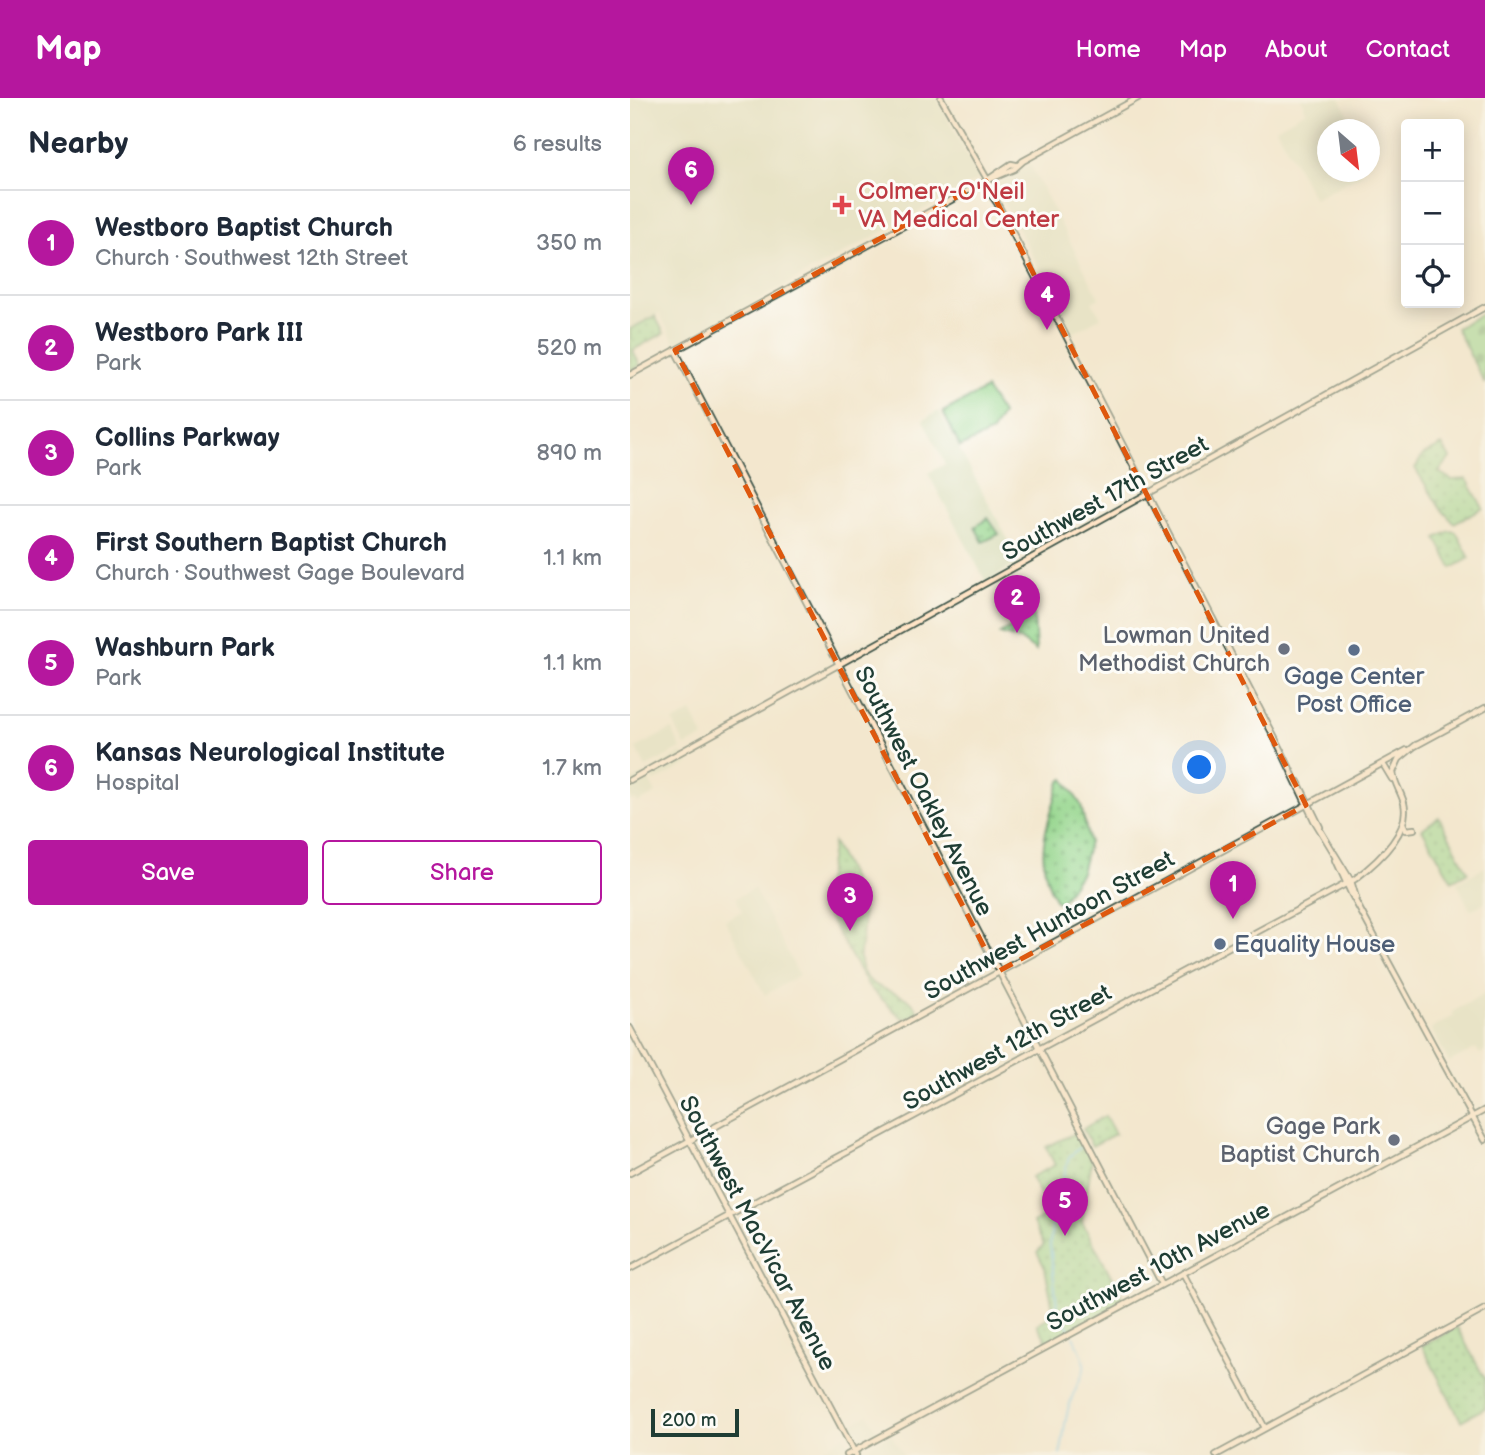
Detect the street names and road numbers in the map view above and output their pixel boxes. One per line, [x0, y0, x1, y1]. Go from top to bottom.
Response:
street label: Southwest 17th Street [997, 429, 1214, 567]
street label: Southwest Oakley Avenue [848, 661, 999, 921]
street label: Southwest Huntoon Street [919, 844, 1180, 1006]
street label: Southwest 12th Street [898, 978, 1117, 1117]
street label: Southwest MacVicar Avenue [673, 1091, 842, 1376]
street label: Southwest 10th Avenue [1042, 1195, 1275, 1338]

